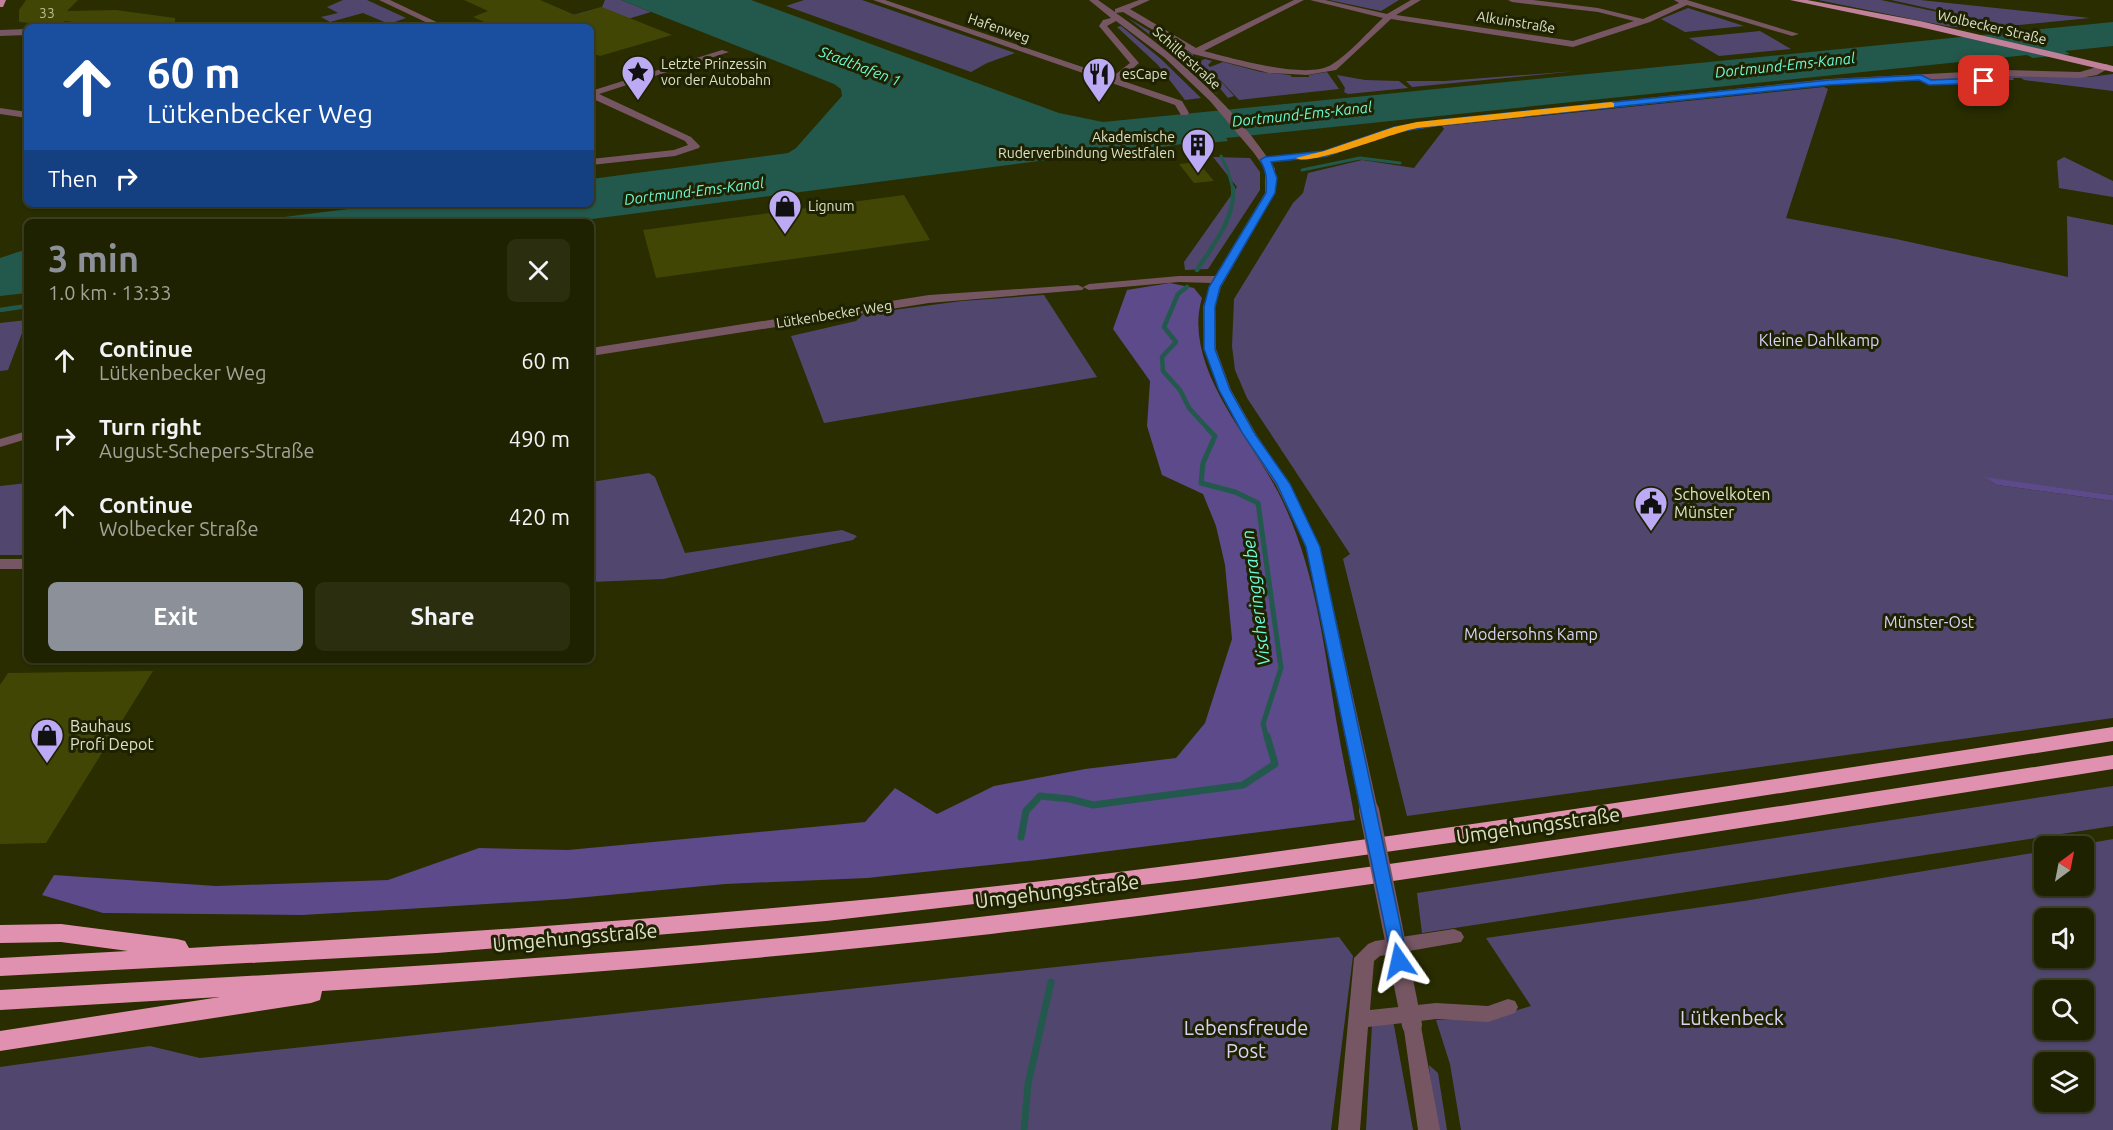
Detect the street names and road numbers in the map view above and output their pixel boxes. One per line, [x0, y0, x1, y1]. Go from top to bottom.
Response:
street label: Wolbecker Straße [1936, 7, 2048, 47]
street label: Alkuinstraße [1476, 8, 1556, 36]
street label: Hafenweg [966, 10, 1032, 46]
street label: Schillerstraße [1150, 23, 1224, 93]
street label: Lütkenbecker Weg [775, 297, 893, 331]
street label: Umgehungsstraße [1455, 802, 1621, 848]
street label: Umgehungsstraße [974, 870, 1140, 912]
street label: Umgehungsstraße [492, 918, 658, 956]

